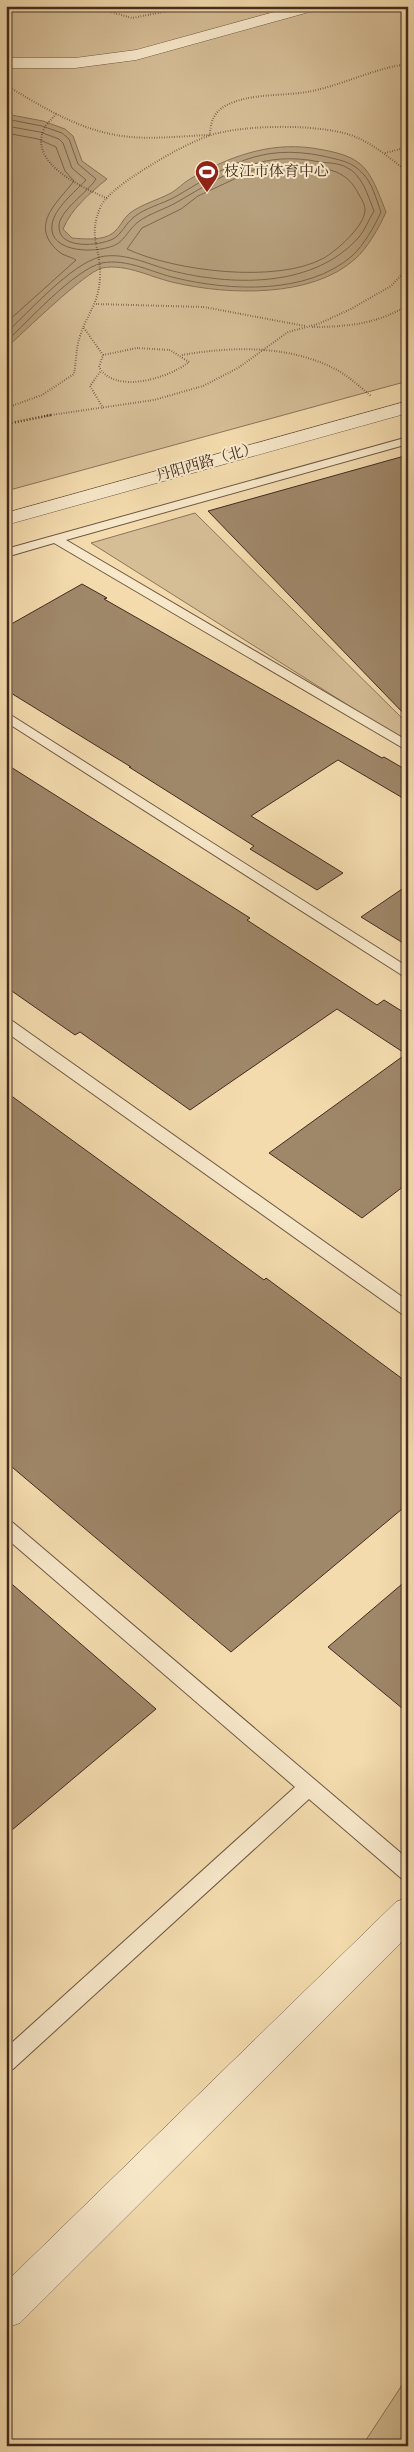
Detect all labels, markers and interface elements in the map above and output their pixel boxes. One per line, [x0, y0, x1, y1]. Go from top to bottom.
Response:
sports icon: 枝江市体育中心 [194, 159, 220, 193]
place label: 枝江市体育中心 [224, 162, 329, 183]
street label: 丹阳西路（北） [154, 438, 260, 488]

